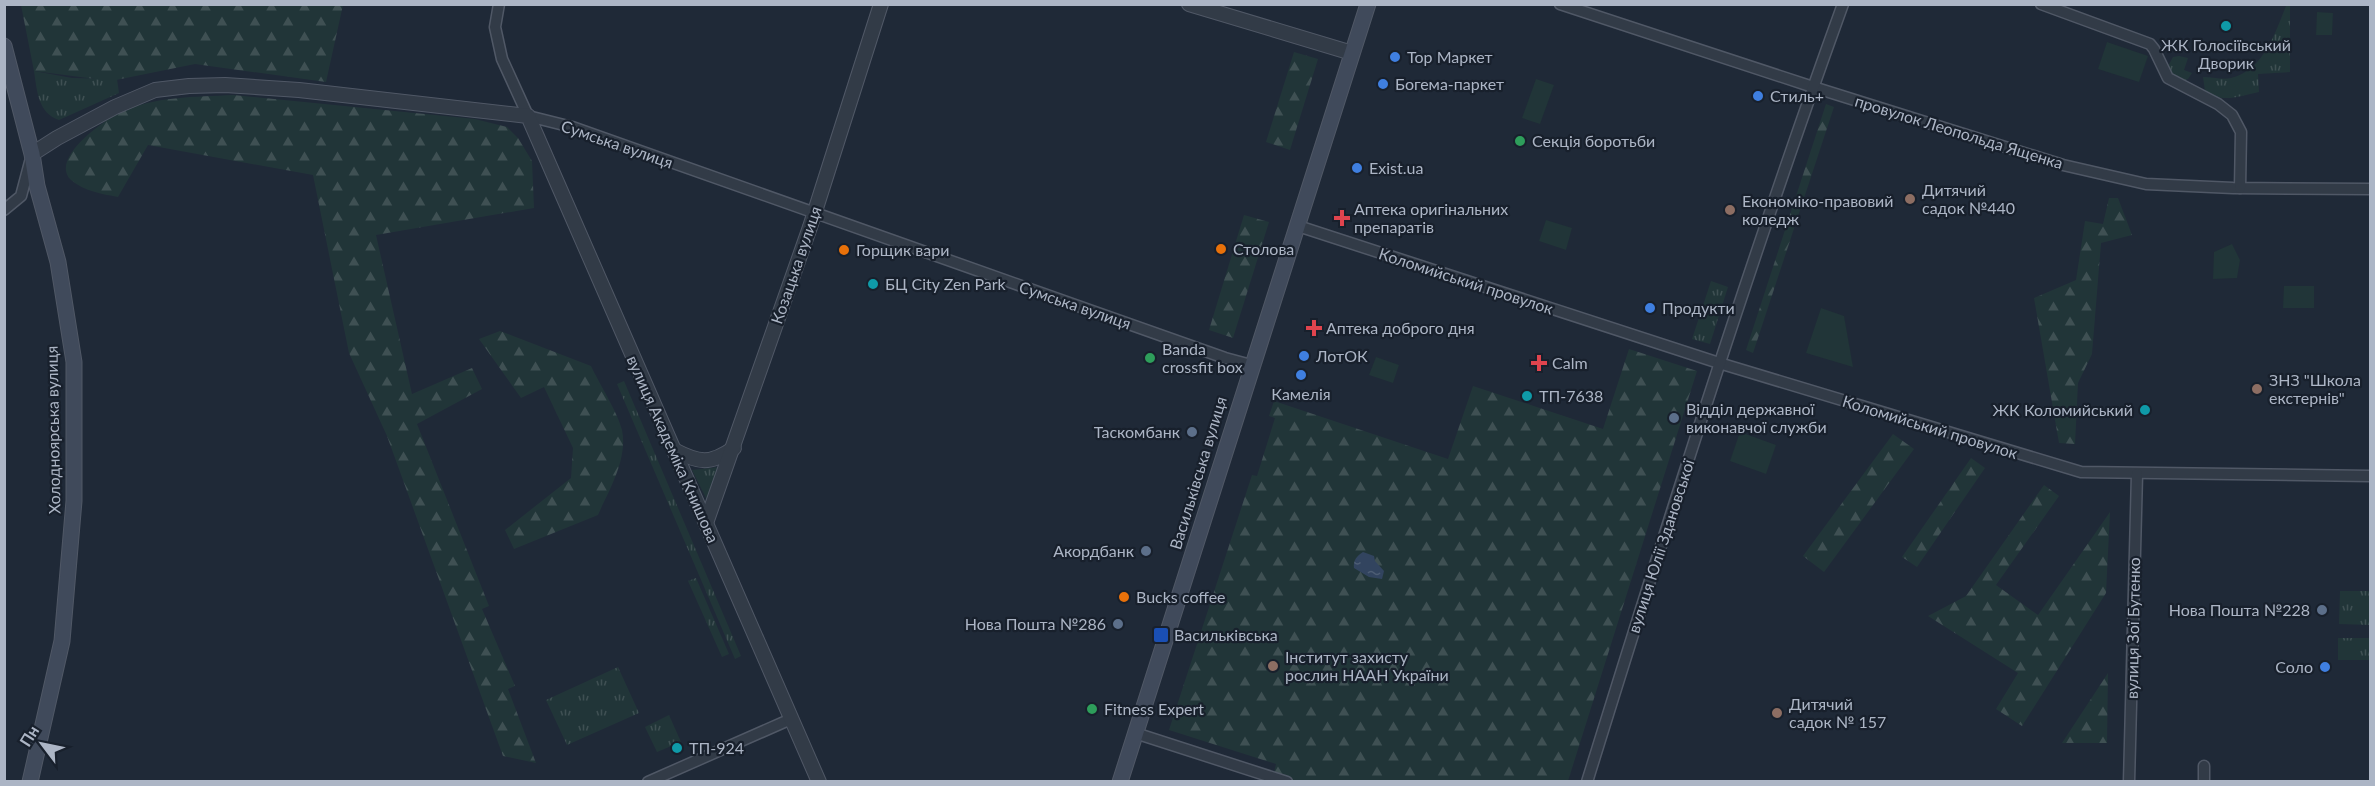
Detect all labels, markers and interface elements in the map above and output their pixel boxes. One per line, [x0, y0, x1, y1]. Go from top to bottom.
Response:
marker: ЖК Голосіївський Дворик [2219, 19, 2233, 33]
place label: ЖК Голосіївський Дворик [2161, 35, 2291, 72]
place label: Top Маркет [1407, 47, 1493, 66]
marker: Top Маркет [1388, 50, 1402, 64]
place label: Богема-паркет [1395, 74, 1504, 93]
marker: Богема-паркет [1376, 77, 1390, 91]
place label: Стиль+ [1770, 86, 1824, 105]
marker: Стиль+ [1751, 89, 1765, 103]
street label: провулок Леопольда Ященка [1853, 91, 2066, 172]
street label: Сумська вулиця [559, 116, 676, 172]
place label: Секція боротьби [1532, 131, 1655, 150]
marker: Секція боротьби [1513, 134, 1527, 148]
place label: Exist.ua [1369, 158, 1423, 177]
marker: Exist.ua [1350, 161, 1364, 175]
place label: Дитячий садок №440 [1922, 180, 2015, 217]
place label: Економіко-правовий коледж [1742, 191, 1894, 228]
marker: Дитячий садок №440 [1903, 192, 1917, 206]
place label: Аптека оригінальних препаратів [1354, 199, 1508, 236]
street label: Козацька вулиця [766, 203, 825, 326]
marker: Економіко-правовий коледж [1723, 203, 1737, 217]
marker: Аптека оригінальних препаратів [1335, 211, 1349, 225]
place label: Столова [1233, 239, 1294, 258]
place label: Горщик вари [856, 240, 949, 259]
marker: Столова [1214, 242, 1228, 256]
marker: Горщик вари [837, 243, 851, 257]
street label: Коломийський провулок [1377, 243, 1556, 318]
place label: БЦ City Zen Park [885, 274, 1007, 293]
marker: БЦ City Zen Park [866, 277, 880, 291]
street label: Сумська вулиця [1017, 277, 1134, 333]
place label: Продукти [1662, 298, 1735, 317]
marker: Продукти [1643, 301, 1657, 315]
place label: Аптека доброго дня [1326, 318, 1475, 337]
marker: Аптека доброго дня [1307, 321, 1321, 335]
place label: Banda crossfit box [1162, 339, 1243, 376]
street label: Холодноярська вулиця [42, 346, 63, 514]
place label: ЛотОК [1315, 346, 1368, 365]
marker: ЛотОК [1297, 349, 1311, 363]
marker: Banda crossfit box [1143, 351, 1157, 365]
street label: вулиця Академіка Книшова [623, 352, 723, 545]
place label: Calm [1552, 353, 1588, 372]
marker: Calm [1530, 354, 1548, 372]
marker: Камелія [1294, 368, 1308, 382]
place label: ЗНЗ "Школа екстернів" [2269, 370, 2361, 407]
marker: ЗНЗ "Школа екстернів" [2250, 382, 2264, 396]
place label: Камелія [1271, 384, 1331, 403]
place label: ТП-7638 [1539, 386, 1603, 405]
marker: ТП-7638 [1520, 389, 1534, 403]
street label: Коломийський провулок [1840, 391, 2021, 462]
street label: Васильківська вулиця [1165, 394, 1230, 552]
place label: Відділ державної виконавчої служби [1686, 399, 1827, 436]
place label: ЖК Коломийський [1992, 400, 2133, 419]
marker: ЖК Коломийський [2138, 403, 2152, 417]
marker: Відділ державної виконавчої служби [1667, 411, 1681, 425]
place label: Таскомбанк [1094, 422, 1181, 441]
marker: Таскомбанк [1185, 425, 1199, 439]
street label: вулиця Юлії Здановської [1623, 455, 1698, 635]
place label: Акордбанк [1053, 541, 1135, 560]
marker: Акордбанк [1139, 544, 1153, 558]
street label: вулиця Зої Бутенко [2122, 557, 2143, 699]
place label: Bucks coffee [1136, 587, 1226, 606]
marker: Bucks coffee [1117, 590, 1131, 604]
place label: Нова Пошта №228 [2169, 600, 2310, 619]
marker: Нова Пошта №228 [2315, 603, 2329, 617]
place label: Нова Пошта №286 [965, 614, 1106, 633]
marker: Нова Пошта №286 [1111, 617, 1125, 631]
place label: Васильківська [1174, 625, 1278, 644]
marker: Васильківська [1152, 626, 1170, 644]
place label: Інститут захисту рослин НААН України [1285, 647, 1449, 684]
place label: Соло [2275, 657, 2313, 676]
marker: Інститут захисту рослин НААН України [1266, 659, 1280, 673]
marker: Соло [2318, 660, 2332, 674]
place label: Дитячий садок № 157 [1789, 694, 1886, 731]
place label: Fitness Expert [1104, 699, 1204, 718]
marker: Fitness Expert [1085, 702, 1099, 716]
marker: Дитячий садок № 157 [1770, 706, 1784, 720]
north arrow [12, 714, 72, 774]
text: Пн [15, 722, 42, 750]
place label: ТП-924 [689, 738, 744, 757]
marker: ТП-924 [670, 741, 684, 755]

